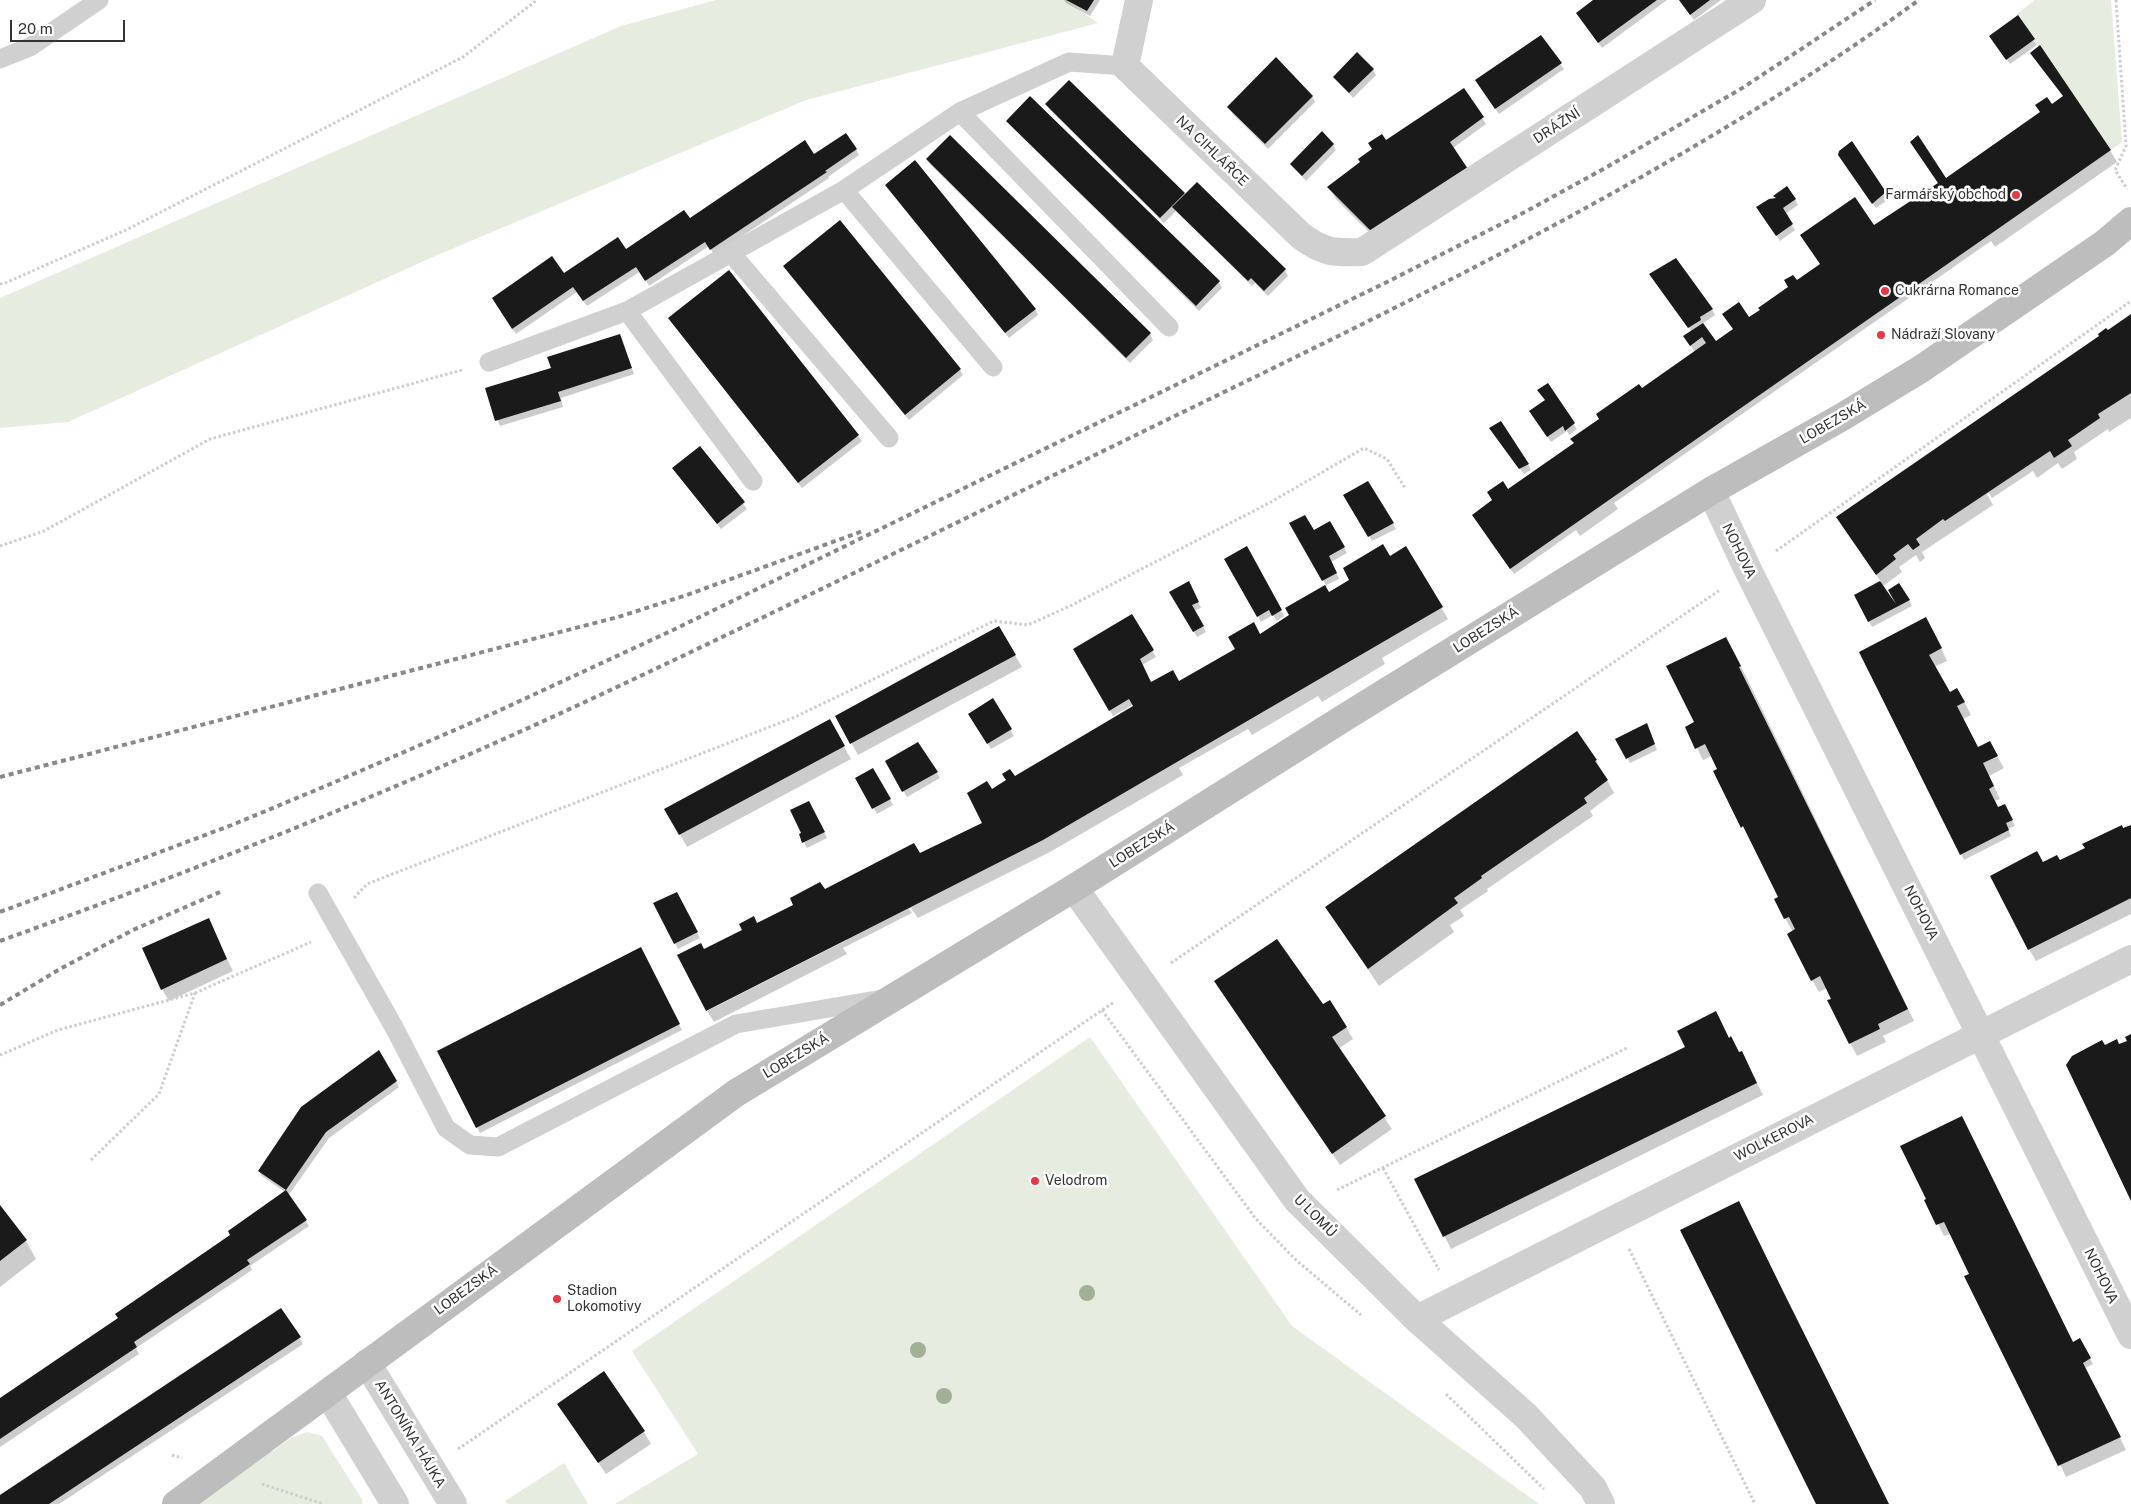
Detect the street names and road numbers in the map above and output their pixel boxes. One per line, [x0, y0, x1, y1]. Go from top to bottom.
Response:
street label: DRÁŽNÍ [1530, 105, 1584, 147]
street label: NA CIHLÁŘCE [1172, 112, 1252, 190]
street label: LOBEZSKÁ [1797, 396, 1869, 448]
street label: NOHOVA [1718, 521, 1760, 581]
street label: LOBEZSKÁ [1450, 603, 1522, 657]
street label: LOBEZSKÁ [1106, 818, 1178, 872]
street label: NOHOVA [1900, 883, 1942, 943]
street label: LOBEZSKÁ [760, 1030, 832, 1082]
street label: WOLKEROVA [1731, 1111, 1817, 1165]
street label: U LOMŮ [1290, 1191, 1340, 1241]
street label: NOHOVA [2080, 1246, 2122, 1306]
street label: LOBEZSKÁ [431, 1261, 501, 1319]
street label: ANTONÍNA HÁJKA [371, 1377, 449, 1491]

